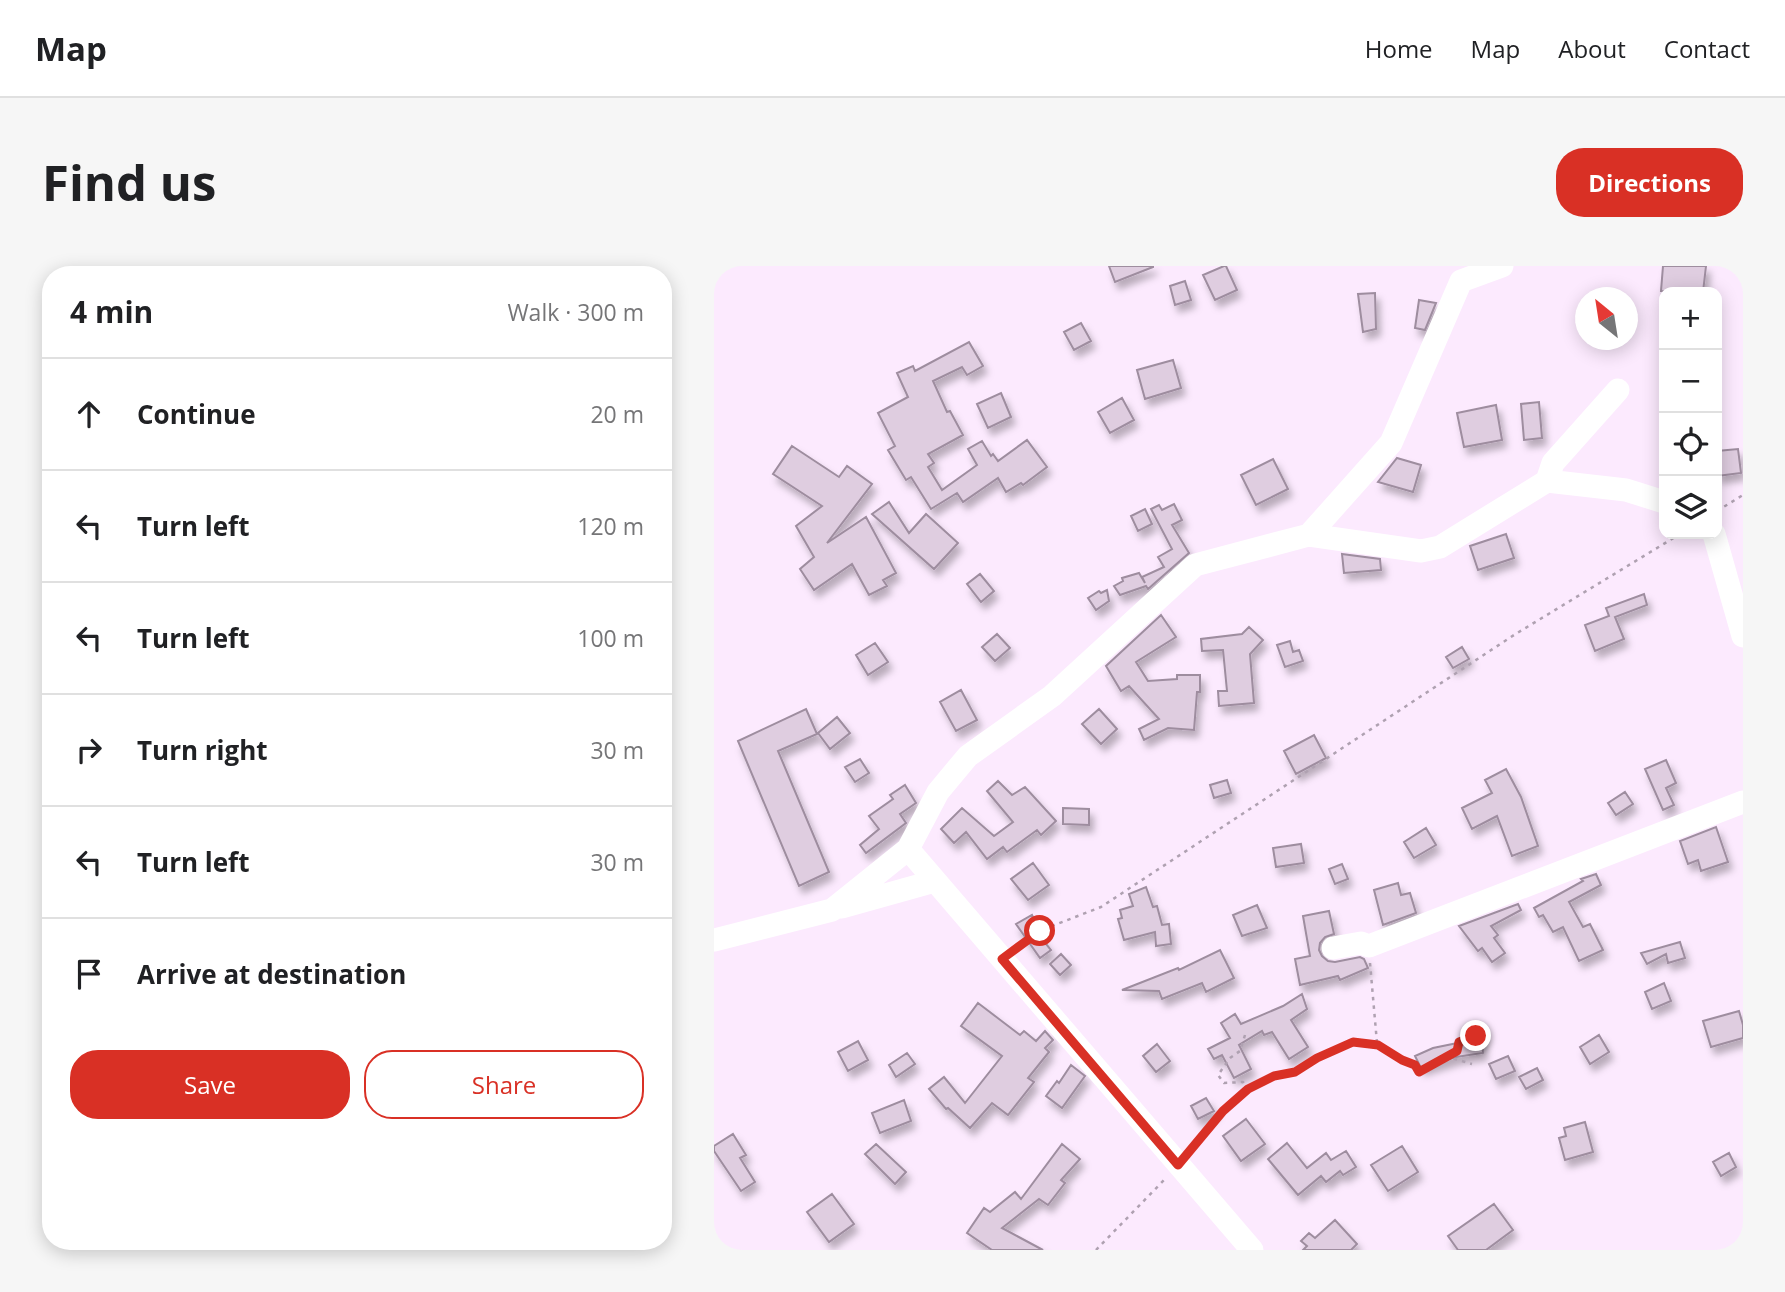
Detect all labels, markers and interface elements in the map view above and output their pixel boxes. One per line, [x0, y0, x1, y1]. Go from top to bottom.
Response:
text: Map [35, 26, 107, 71]
text: Home [1365, 32, 1433, 65]
text: Map [1471, 32, 1520, 65]
text: About [1558, 32, 1626, 65]
text: Contact [1664, 32, 1750, 65]
button: Directions [1556, 148, 1743, 217]
text: Find us [42, 149, 216, 215]
north arrow [1575, 287, 1638, 350]
map controls [1659, 287, 1722, 539]
button: + [1659, 287, 1722, 350]
text: 4 min [70, 291, 153, 332]
text: Walk · 300 m [507, 296, 644, 328]
button: − [1659, 350, 1722, 413]
icon: ahead [70, 395, 108, 433]
text: Continue [137, 396, 256, 432]
text: 20 m [590, 398, 644, 430]
button: locate [1659, 413, 1722, 476]
button: layers [1659, 476, 1722, 539]
icon: left [70, 507, 108, 545]
text: Turn left [137, 508, 249, 544]
text: 120 m [577, 510, 644, 542]
icon: left [70, 619, 108, 657]
text: Turn left [137, 620, 249, 656]
text: 100 m [577, 622, 644, 654]
icon: right [70, 731, 108, 769]
text: Turn right [137, 732, 268, 768]
text: 30 m [590, 734, 644, 766]
icon: left [70, 843, 108, 881]
text: Turn left [137, 844, 249, 880]
text: 30 m [590, 846, 644, 878]
route start [1024, 915, 1055, 946]
icon: arrive [70, 955, 108, 993]
text: Arrive at destination [137, 956, 406, 992]
route end [1460, 1020, 1491, 1051]
button: Save [70, 1050, 350, 1119]
button: Share [364, 1050, 644, 1119]

